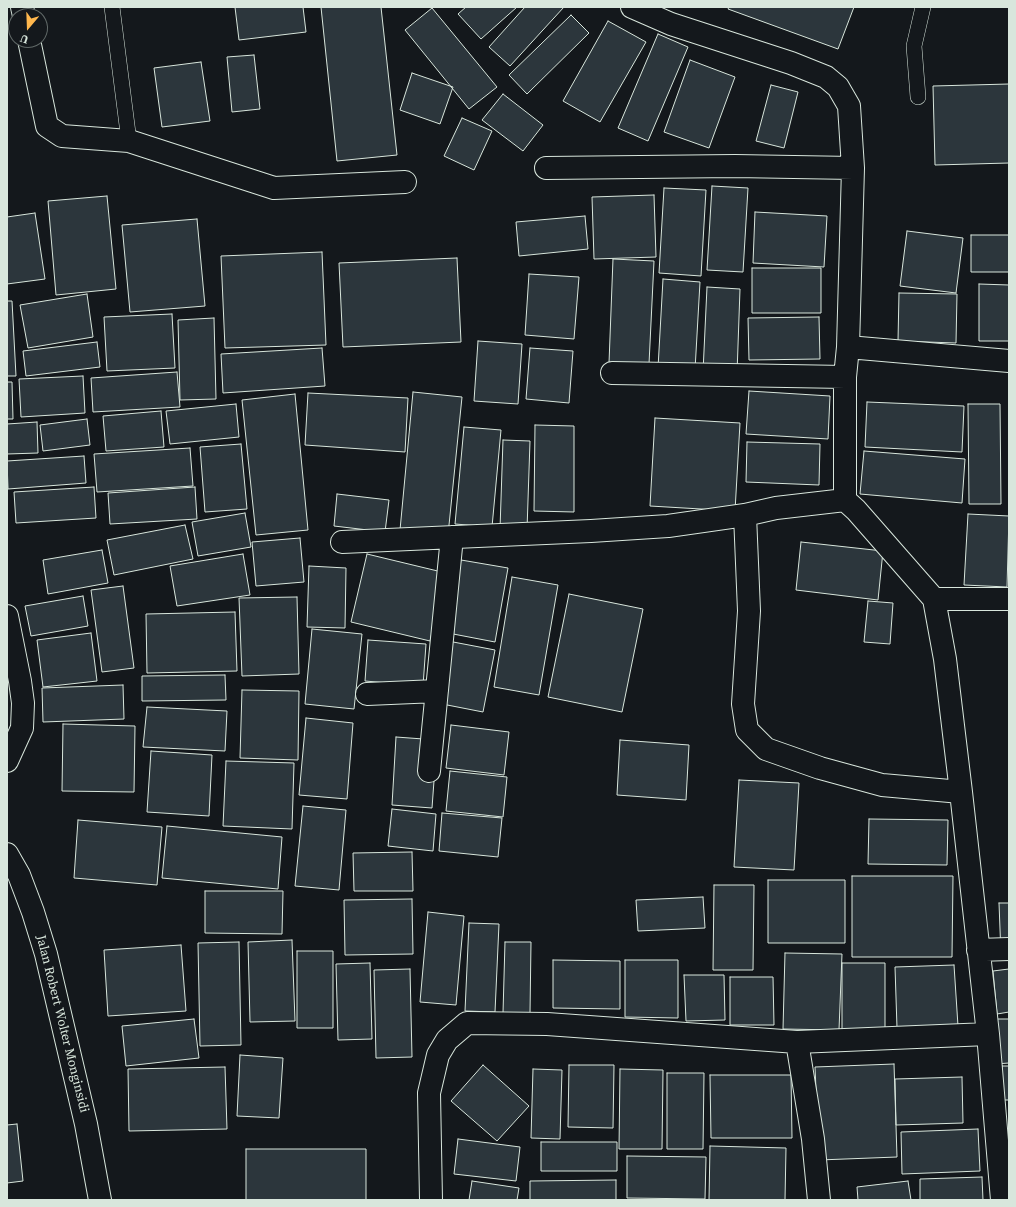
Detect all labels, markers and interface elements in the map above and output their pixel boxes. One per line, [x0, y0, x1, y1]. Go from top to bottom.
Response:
north arrow [8, 8, 48, 48]
text: U [18, 30, 31, 47]
street label: Jalan Robert Wolter Monginsidi [32, 934, 92, 1114]

